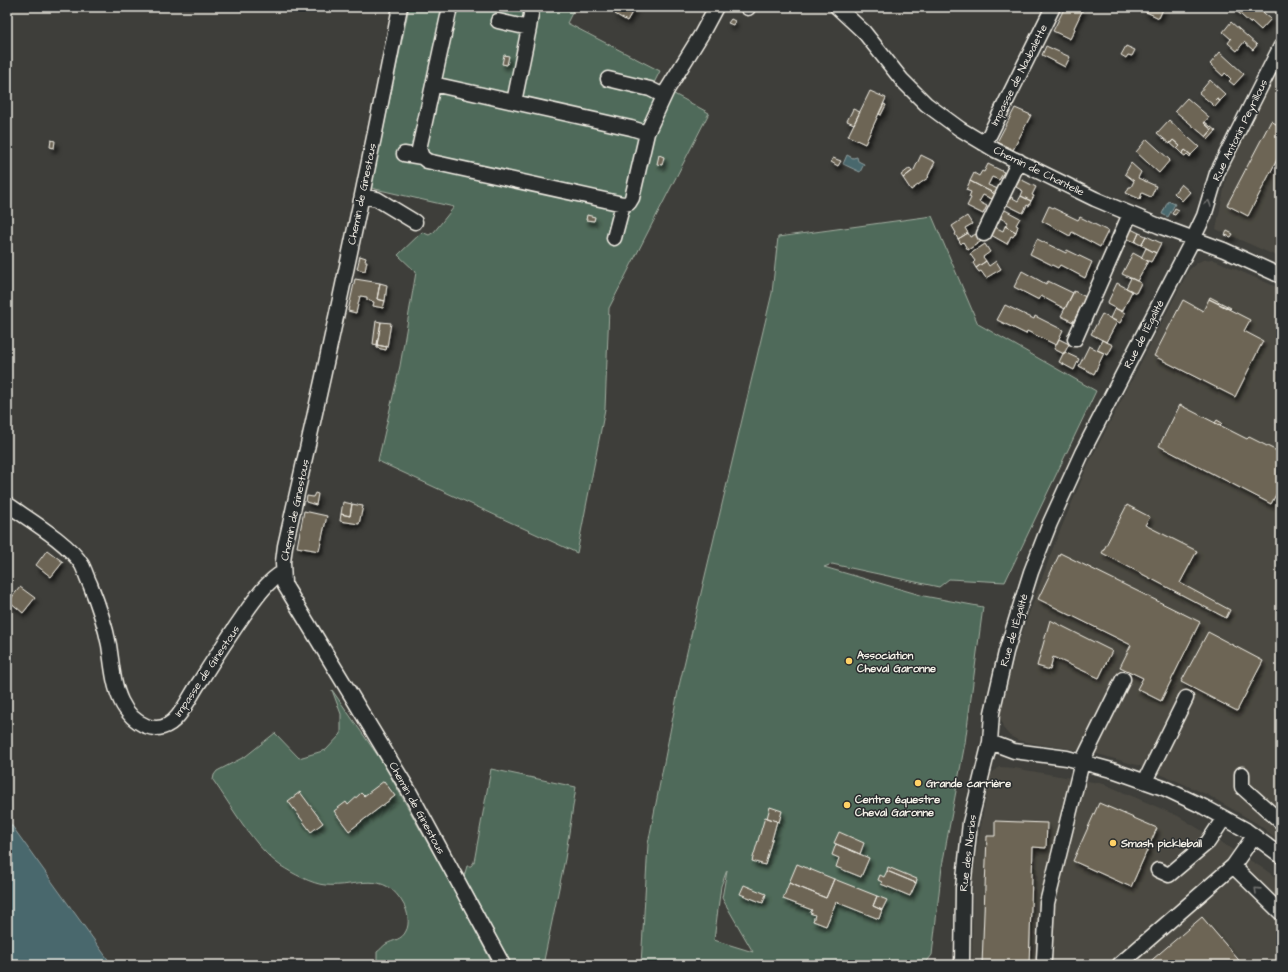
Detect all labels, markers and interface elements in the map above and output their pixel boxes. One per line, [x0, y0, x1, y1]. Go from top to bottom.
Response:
street label: Impasse de Naubalette [987, 22, 1051, 128]
street label: Rue Antonin Peyrillous [1209, 76, 1272, 184]
street label: Chemin de Ginestous [344, 141, 380, 246]
street label: Chemin de Chantelle [991, 142, 1087, 200]
one-way arrow [1203, 200, 1212, 207]
street label: Rue de l'Égalité [1120, 297, 1169, 371]
street label: Chemin de Ginestous [277, 457, 313, 562]
street label: Rue de l'Égalité [996, 592, 1032, 668]
street label: Impasse de Ginestous [171, 622, 243, 720]
place label: Association Cheval Garonne [857, 648, 936, 676]
marker: Association Cheval Garonne [844, 656, 854, 666]
street label: Chemin de Ginestous [385, 759, 449, 857]
place label: Grande carrière [926, 776, 1011, 791]
marker: Grande carrière [913, 778, 923, 788]
place label: Centre équestre Cheval Garonne [855, 792, 940, 820]
marker: Centre équestre Cheval Garonne [842, 800, 852, 810]
street label: Rue des Norias [956, 813, 980, 892]
place label: Smash pickleball [1120, 836, 1202, 852]
marker: Smash pickleball [1108, 838, 1118, 848]
one-way arrow [1254, 887, 1262, 895]

